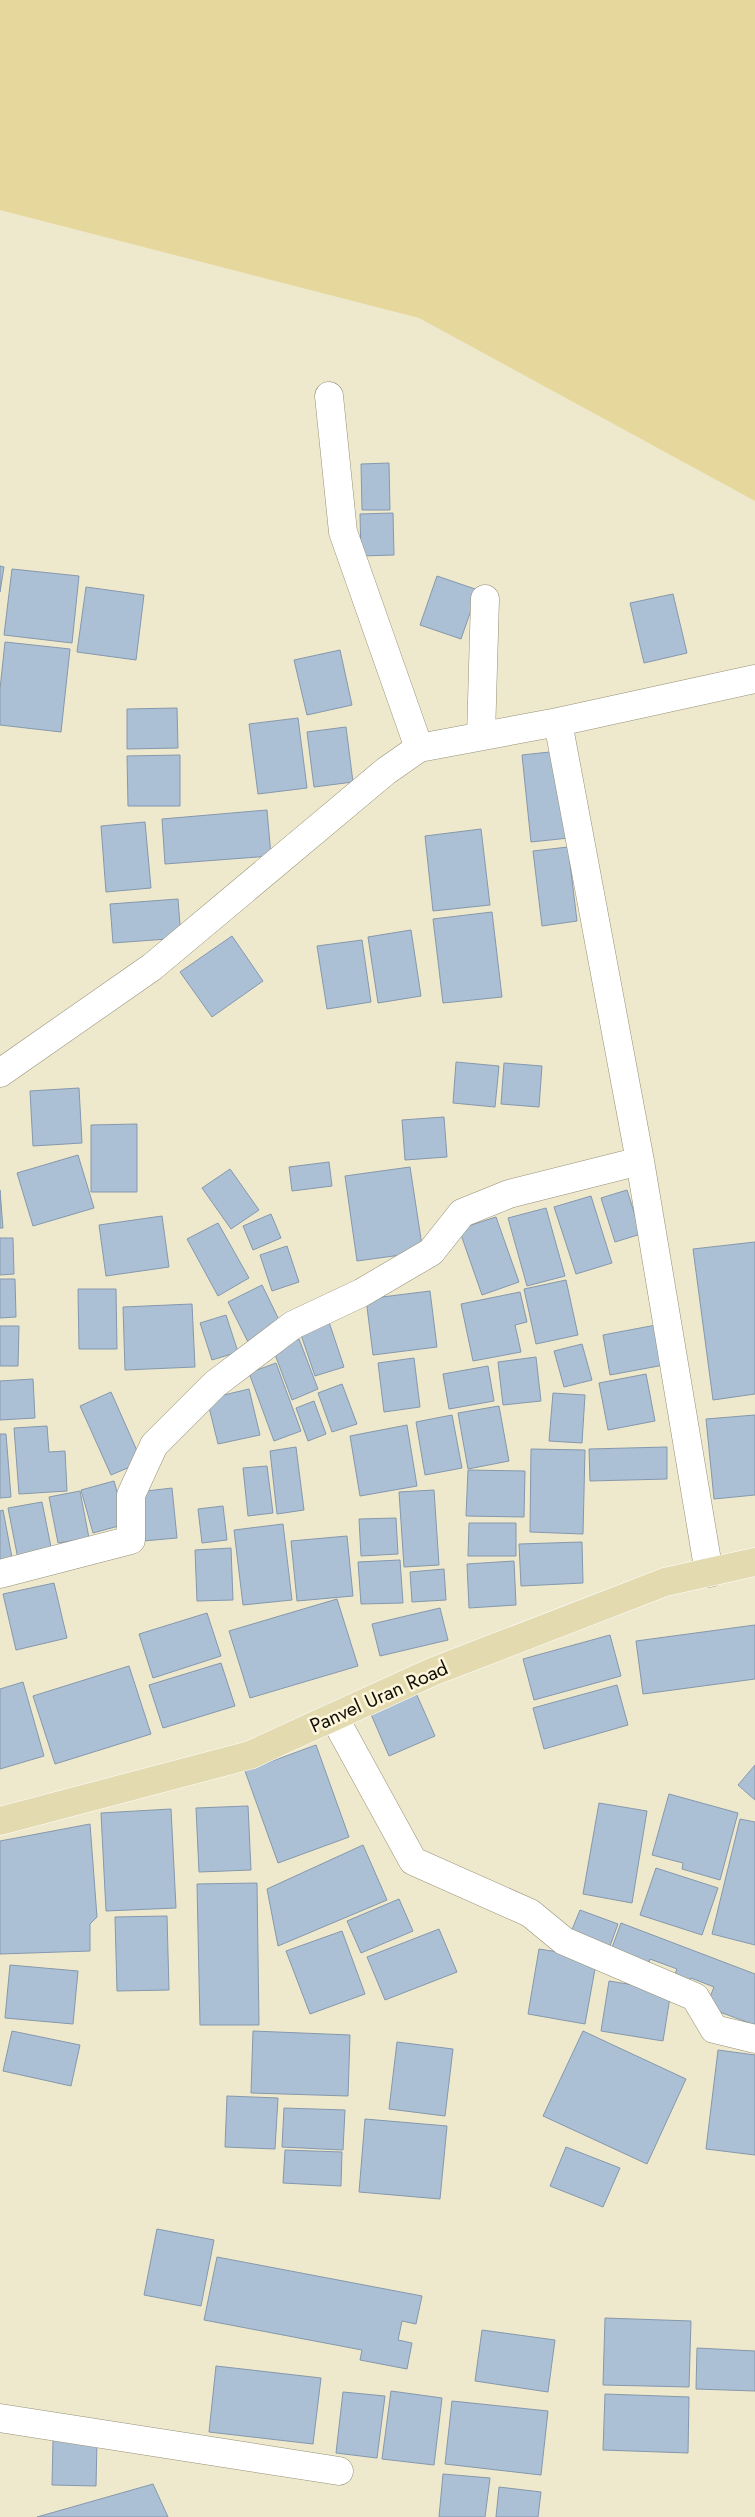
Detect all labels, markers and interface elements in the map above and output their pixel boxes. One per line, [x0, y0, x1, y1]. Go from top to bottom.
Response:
street label: Panvel Uran Road [305, 1654, 453, 1740]

